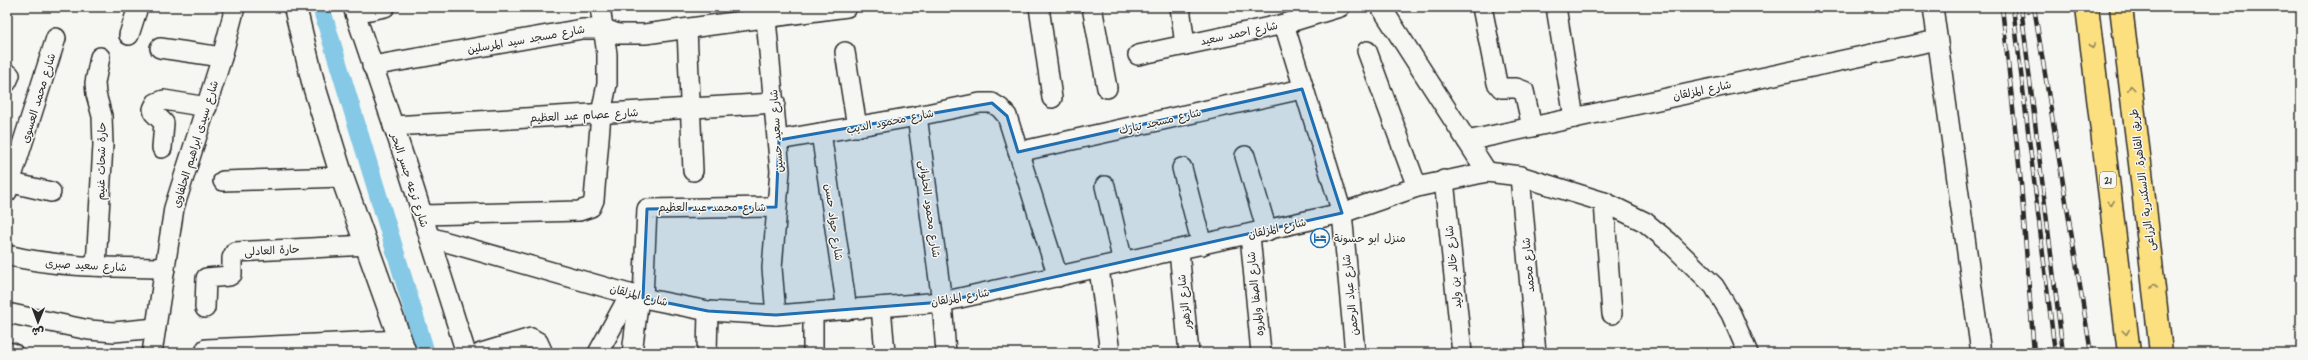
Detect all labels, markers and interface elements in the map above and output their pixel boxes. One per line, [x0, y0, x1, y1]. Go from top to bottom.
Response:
street label: شارع احمد سعيد [1199, 18, 1279, 50]
street label: شارع مسجد سيد المرسلين [466, 22, 586, 58]
one-way arrow [2087, 43, 2096, 49]
street label: شارع محمد العسوى [18, 51, 60, 145]
street label: شارع المزلقان [1671, 77, 1733, 105]
street label: شارع سيدى ابراهيم الحلفاوى [169, 79, 223, 210]
one-way arrow [2127, 85, 2136, 91]
street label: شارع سعيد حسين [766, 89, 788, 173]
street label: شارع عصام عبد العظيم [529, 105, 639, 127]
street label: شارع مسجد تبارك [1118, 105, 1203, 139]
street label: شارع محمود الديب [845, 106, 935, 138]
street label: طريق القاهرة, الاسكندرية الزراعى [2126, 108, 2159, 252]
street label: حارة شحات غنيم [93, 122, 111, 200]
street label: شارع ترعه جسر البحر [386, 130, 432, 230]
street label: شارع محمود الحلوانى [914, 159, 944, 259]
road number: 21 [2100, 172, 2116, 188]
street label: شارع جواد حسن [820, 183, 846, 262]
street label: شارع محمد عبد العظيم [658, 200, 766, 216]
one-way arrow [2106, 200, 2115, 206]
street label: شارع المزلقان [1246, 214, 1308, 243]
street label: شارع خالد بن وليد [1442, 224, 1466, 309]
hotel icon: منزل ابو حسونة [1309, 227, 1331, 249]
place label: منزل ابو حسونة [1334, 231, 1406, 246]
street label: شارع محمد [1519, 237, 1539, 293]
street label: حارة العادلى [244, 242, 300, 259]
street label: شارع الصفا والمروه [1244, 251, 1268, 337]
street label: شارع عباد الرحمن [1339, 254, 1363, 336]
street label: شارع سعيد صبرى [45, 256, 127, 276]
street label: شارع الزهور [1174, 274, 1196, 331]
street label: شارع المزلقان [608, 281, 670, 311]
one-way arrow [2149, 283, 2158, 289]
street label: شارع المزلقان [930, 285, 991, 311]
north arrow [18, 302, 58, 342]
text: ش [32, 324, 44, 339]
one-way arrow [2122, 329, 2131, 335]

